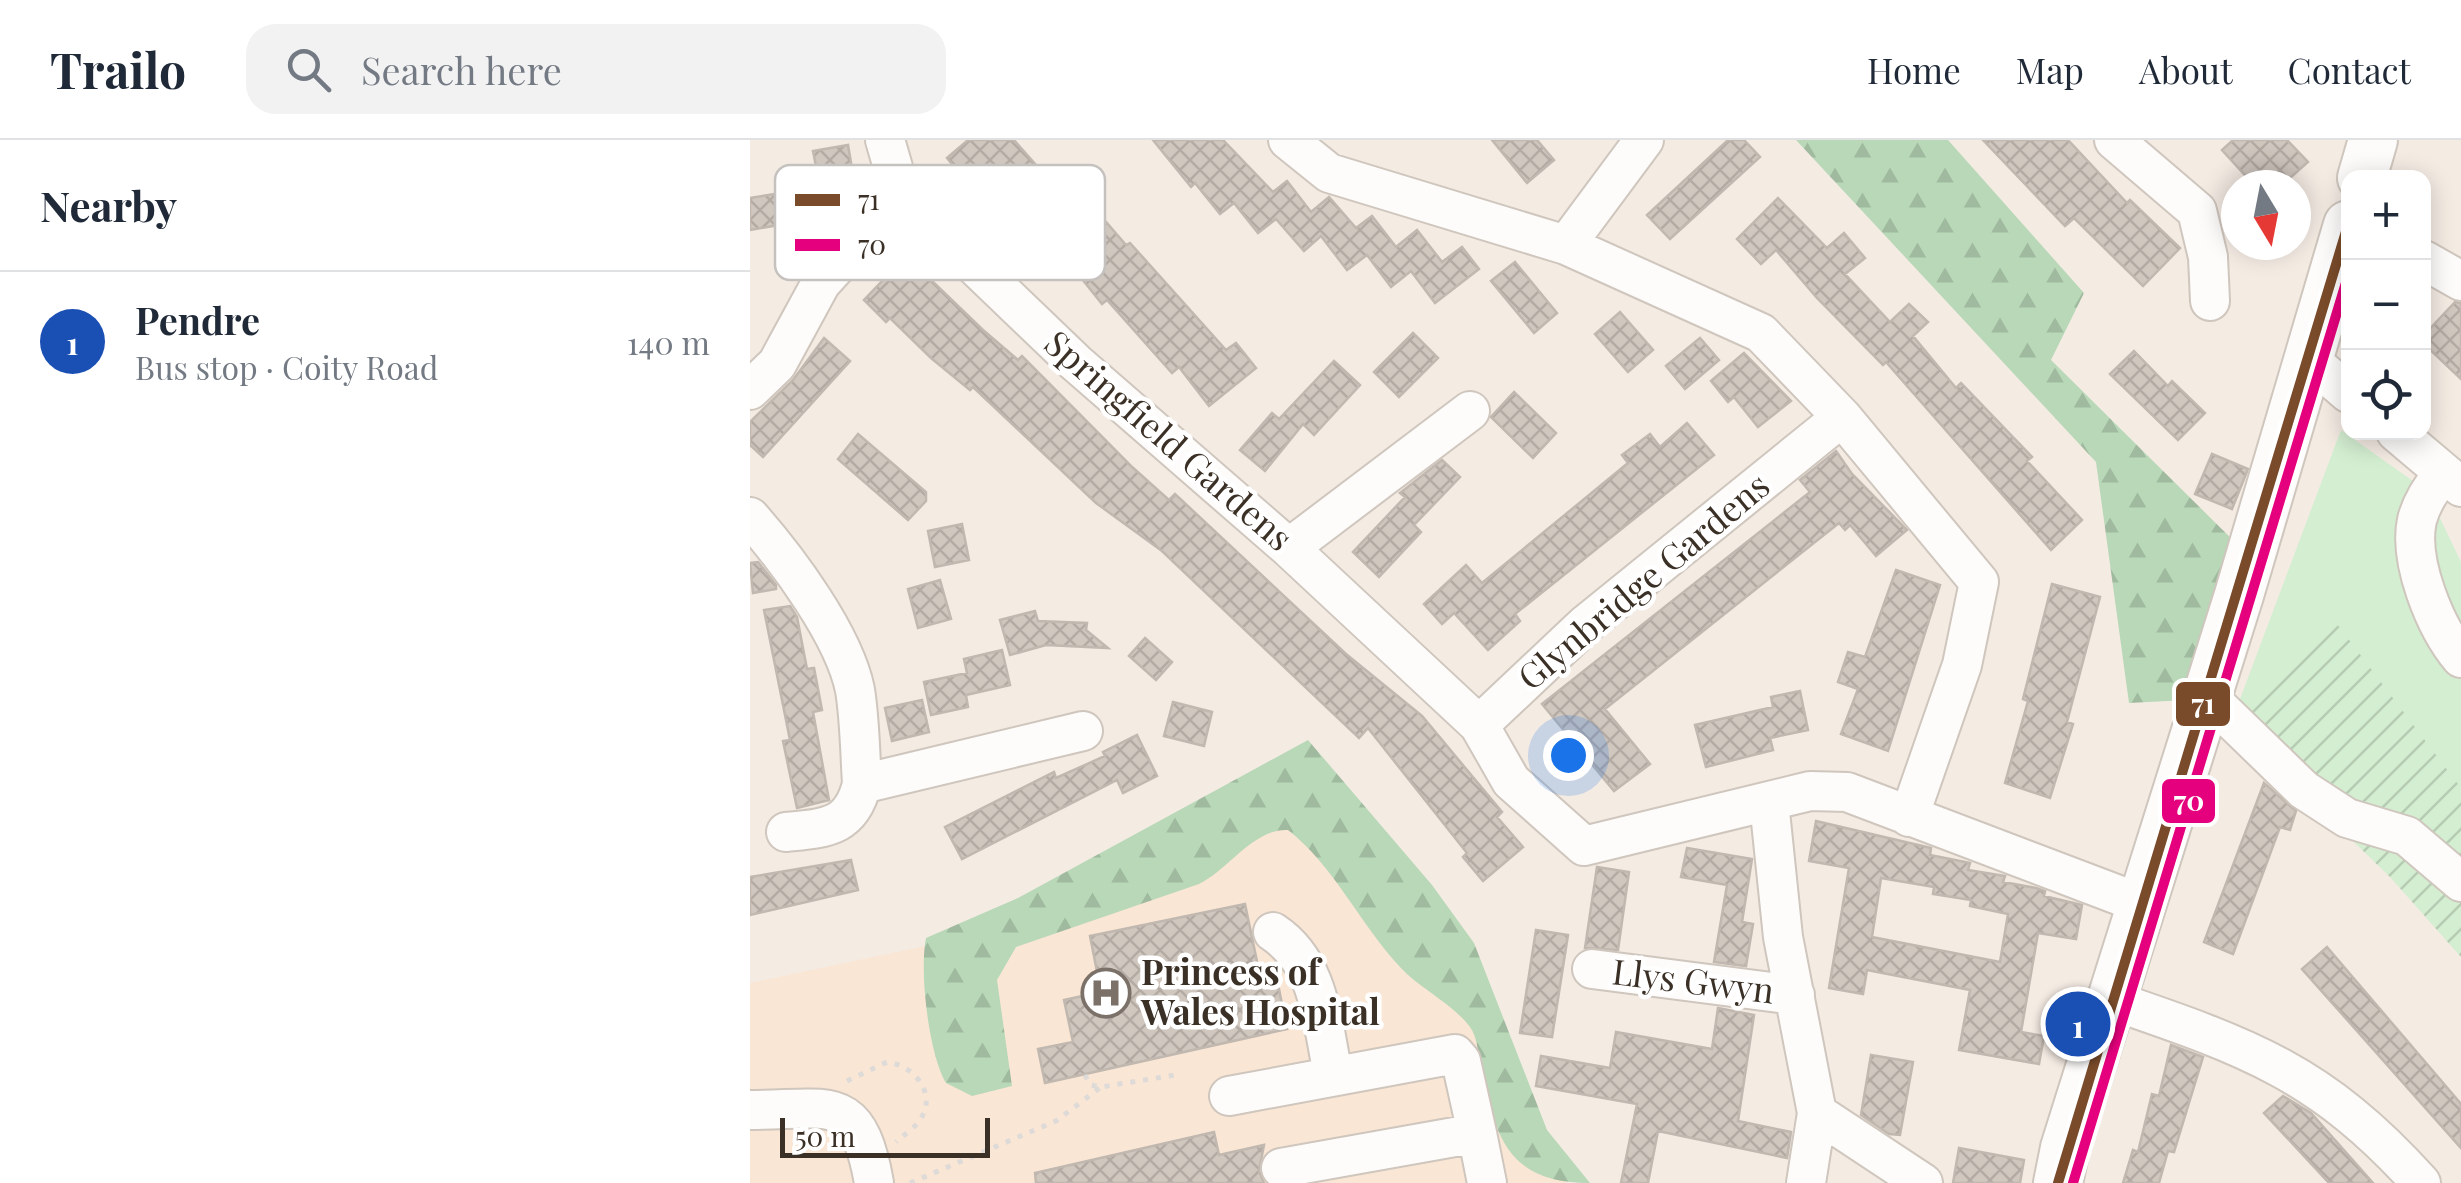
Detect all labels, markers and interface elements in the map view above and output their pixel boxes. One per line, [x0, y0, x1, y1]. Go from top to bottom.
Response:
search box [246, 24, 946, 114]
text: Trailo [50, 37, 186, 101]
icon: search [281, 42, 336, 97]
text: Search here [361, 44, 562, 95]
text: Home [1867, 46, 1961, 93]
text: Map [2016, 46, 2084, 93]
text: About [2139, 46, 2233, 93]
text: Contact [2288, 46, 2411, 93]
legend [775, 165, 1105, 280]
north arrow [2221, 170, 2311, 260]
map controls [2341, 170, 2431, 440]
button: + [2341, 170, 2431, 260]
text: Nearby [40, 177, 177, 233]
text: 71 [858, 180, 880, 217]
text: 70 [858, 225, 886, 262]
button: − [2341, 260, 2431, 350]
text: Pendre [135, 294, 260, 345]
street label: Springfield Gardens [1036, 319, 1303, 560]
text: 1 [66, 320, 79, 363]
text: 140 m [627, 320, 710, 363]
text: Bus stop · Coity Road [135, 345, 438, 388]
button: locate [2341, 350, 2431, 440]
street label: Glynbridge Gardens [1507, 461, 1778, 699]
line badge: 71 [2174, 680, 2232, 728]
text: 71 [2191, 684, 2215, 721]
your location [1543, 730, 1594, 781]
line badge: 70 [2160, 777, 2217, 825]
text: 70 [2174, 781, 2204, 818]
street label: Llys Gwyn [1610, 946, 1777, 1013]
place label: Princess of Wales Hospital [1140, 947, 1380, 1034]
hospital icon: Princess of Wales Hospital [1080, 967, 1132, 1019]
pin: 1 [2046, 986, 2110, 1062]
scale bar [780, 1113, 990, 1158]
text: 50 m [795, 1117, 855, 1154]

